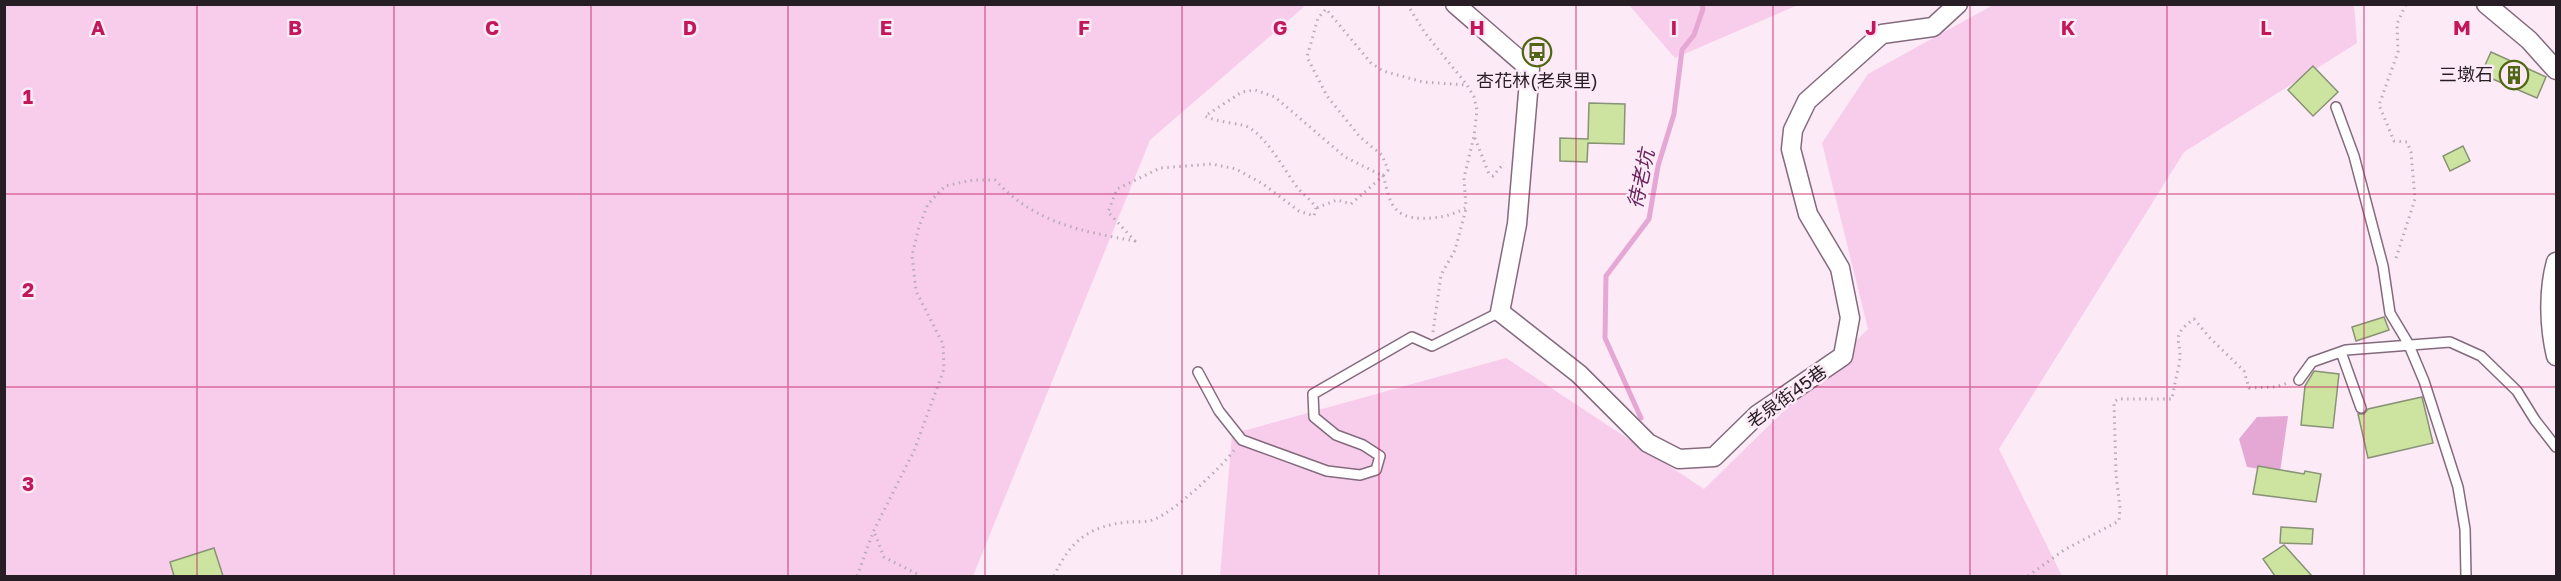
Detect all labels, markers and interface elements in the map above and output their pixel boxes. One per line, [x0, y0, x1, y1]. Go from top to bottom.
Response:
text: A [91, 15, 105, 39]
text: B [288, 15, 302, 39]
text: C [485, 15, 499, 39]
text: D [683, 15, 697, 39]
text: E [880, 15, 892, 39]
text: F [1078, 15, 1090, 39]
text: G [1273, 15, 1287, 39]
text: H [1469, 15, 1485, 39]
text: I [1671, 15, 1677, 39]
text: J [1865, 15, 1877, 39]
text: K [2061, 15, 2076, 39]
text: L [2260, 15, 2272, 39]
text: M [2453, 15, 2471, 39]
bus stop icon: 杏花林(老泉里) [1521, 36, 1553, 68]
building icon: 三墩石 [2498, 59, 2530, 91]
place label: 三墩石 [2439, 63, 2493, 85]
place label: 杏花林(老泉里) [1476, 69, 1598, 91]
text: 1 [23, 84, 33, 108]
water label: 待老坑 [1622, 144, 1659, 211]
text: 2 [22, 277, 34, 301]
street label: 老泉街45巷 [1742, 360, 1831, 433]
text: 3 [22, 471, 34, 495]

